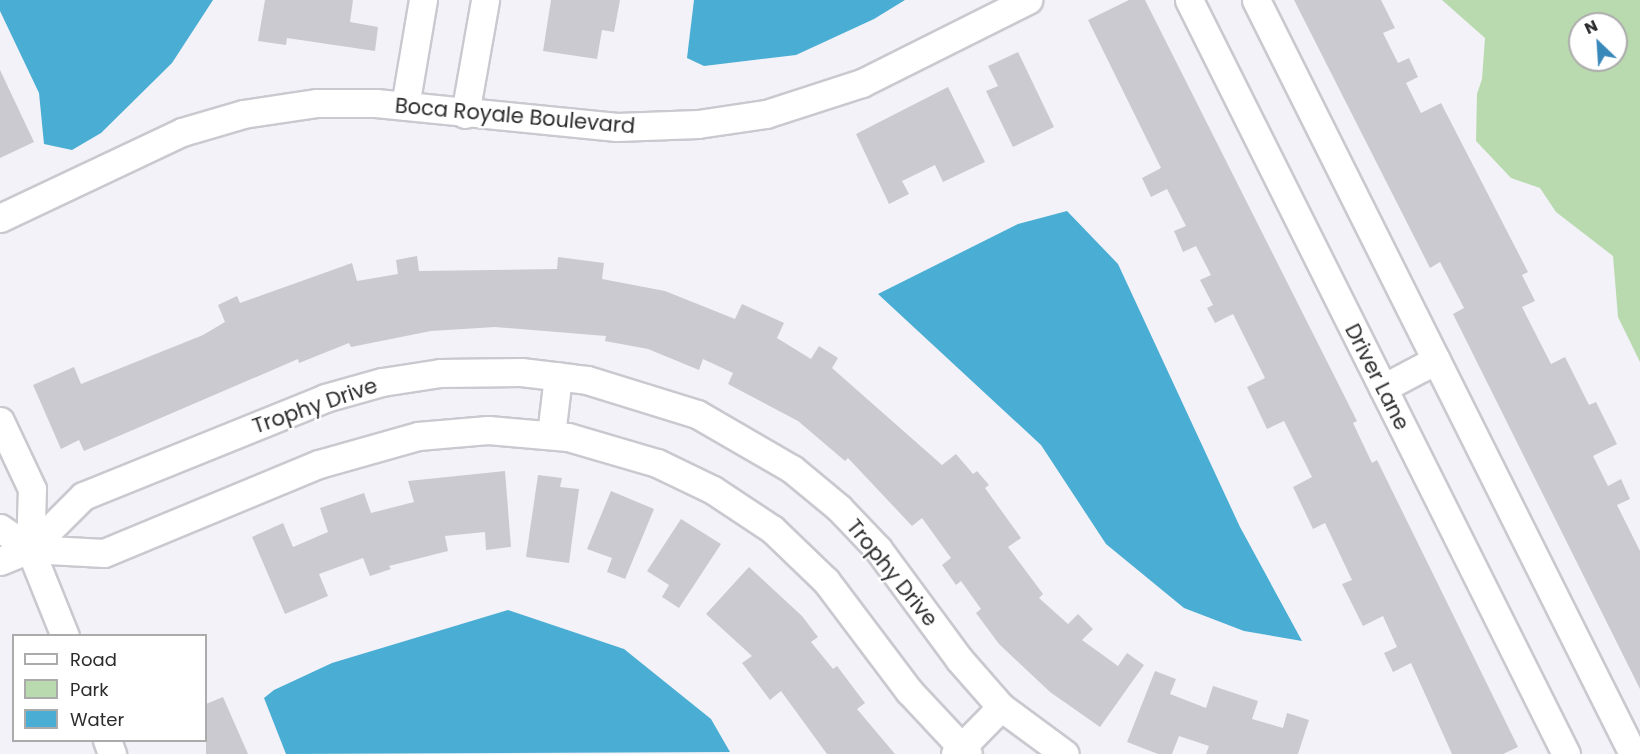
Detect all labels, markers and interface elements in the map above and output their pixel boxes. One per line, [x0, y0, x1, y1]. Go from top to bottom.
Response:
north arrow [1568, 12, 1628, 72]
text: N [1581, 14, 1601, 40]
street label: Boca Royale Boulevard [394, 93, 636, 139]
street label: Driver Lane [1339, 320, 1415, 434]
street label: Trophy Drive [249, 373, 381, 439]
street label: Trophy Drive [841, 514, 943, 632]
legend [12, 634, 207, 742]
text: Road [70, 647, 117, 672]
text: Park [70, 677, 109, 702]
text: Water [70, 707, 124, 732]

